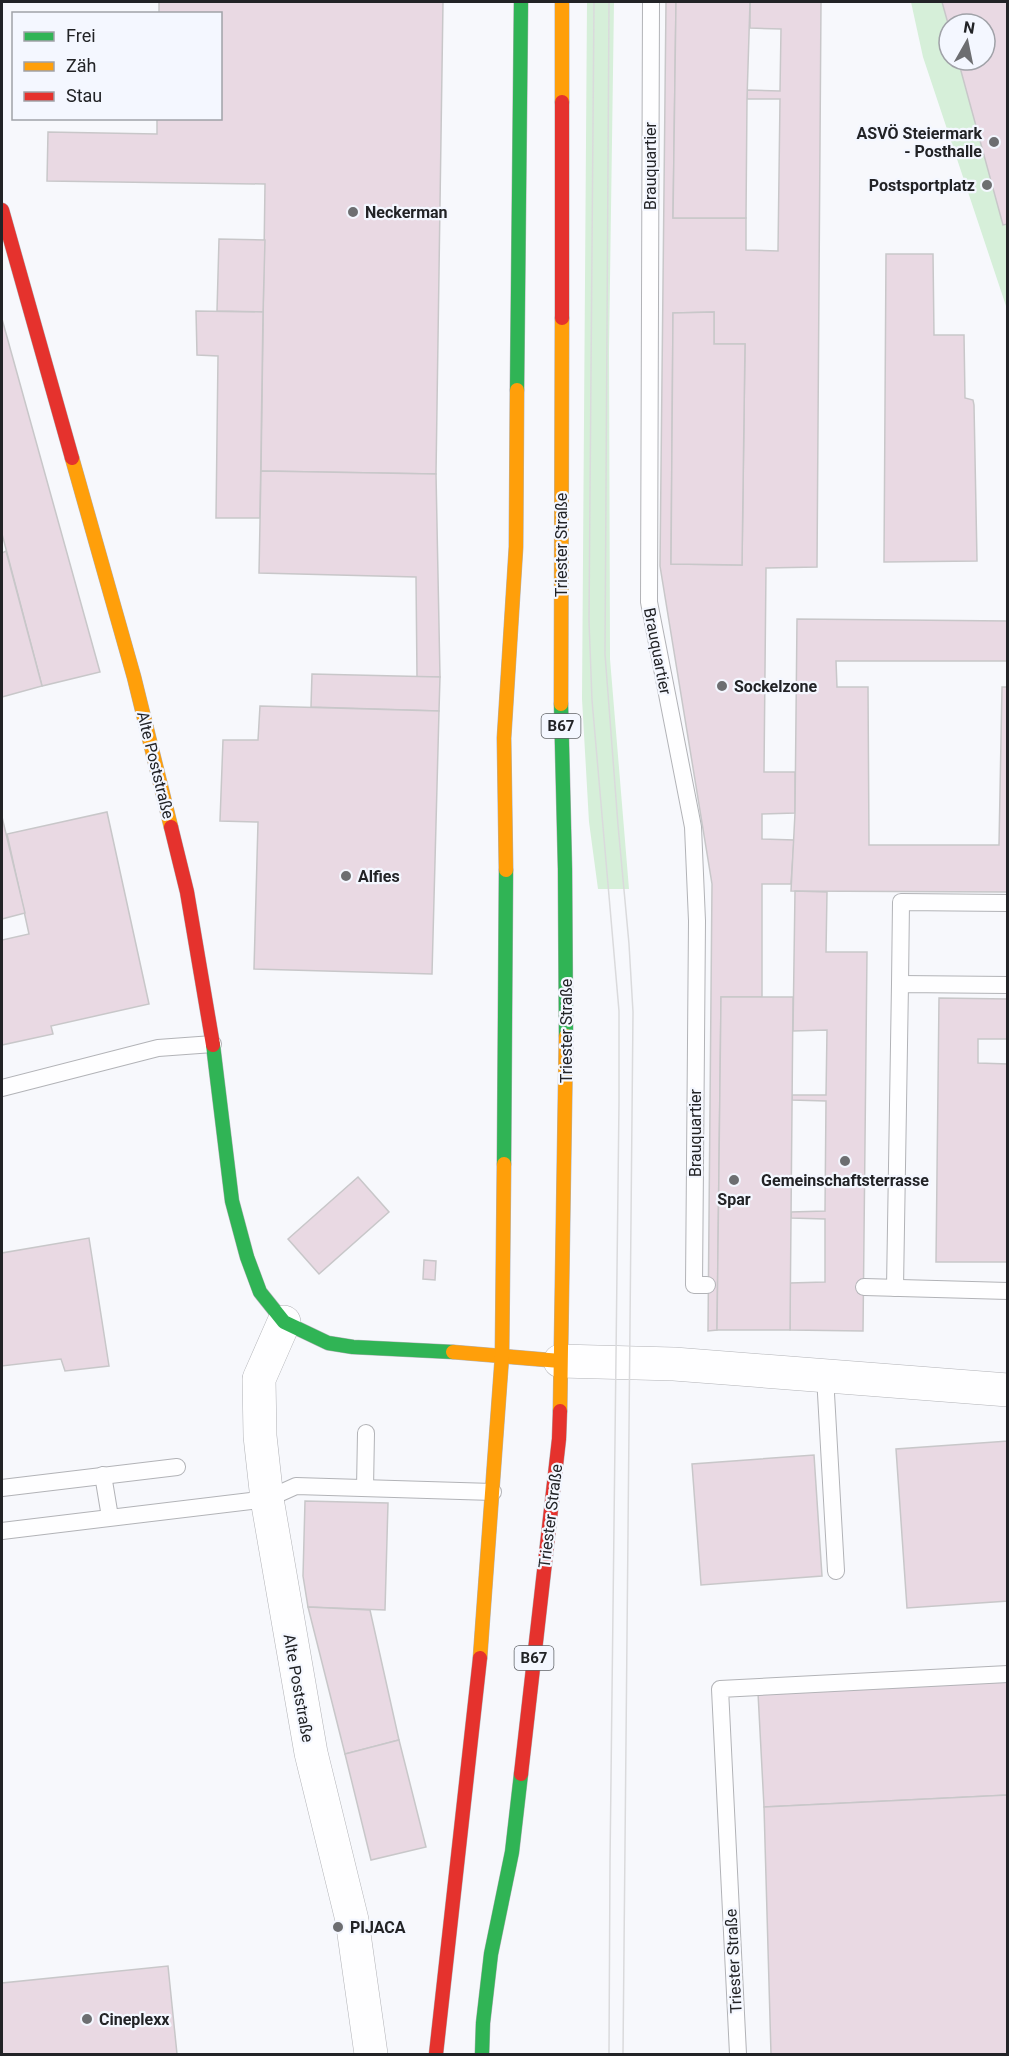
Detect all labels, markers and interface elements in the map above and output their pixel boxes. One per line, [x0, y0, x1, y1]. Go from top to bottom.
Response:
legend [12, 12, 222, 120]
north arrow [937, 12, 997, 72]
text: N [962, 17, 976, 38]
text: Frei [66, 25, 96, 46]
text: Zäh [66, 55, 97, 76]
text: Stau [66, 85, 102, 106]
street label: Brauquartier [641, 121, 660, 210]
place label: ASVÖ Steiermark - Posthalle [857, 124, 982, 161]
marker: ASVÖ Steiermark - Posthalle [987, 135, 1001, 149]
place label: Postsportplatz [869, 176, 975, 195]
marker: Postsportplatz [980, 178, 994, 192]
place label: Neckerman [365, 203, 448, 222]
marker: Neckerman [346, 205, 360, 219]
street label: Triester Straße [552, 493, 571, 597]
street label: Brauquartier [640, 606, 675, 697]
place label: Sockelzone [734, 677, 818, 696]
marker: Sockelzone [715, 679, 729, 693]
street label: Alte Poststraße [133, 709, 178, 821]
road number: B67 [542, 714, 580, 738]
place label: Alfies [358, 867, 400, 886]
marker: Alfies [339, 869, 353, 883]
street label: Triester Straße [557, 979, 576, 1083]
street label: Brauquartier [686, 1088, 705, 1177]
marker: Gemeinschaftsterrasse [838, 1154, 852, 1168]
place label: Gemeinschaftsterrasse [761, 1171, 929, 1190]
marker: Spar [727, 1173, 741, 1187]
place label: Spar [717, 1190, 751, 1209]
street label: Triester Straße [535, 1463, 566, 1569]
street label: Alte Poststraße [280, 1632, 317, 1744]
road number: B67 [514, 1646, 554, 1670]
street label: Triester Straße [721, 1908, 746, 2014]
place label: PIJACA [350, 1918, 406, 1937]
marker: PIJACA [331, 1920, 345, 1934]
place label: Cineplexx [99, 2010, 170, 2029]
marker: Cineplexx [80, 2012, 94, 2026]

